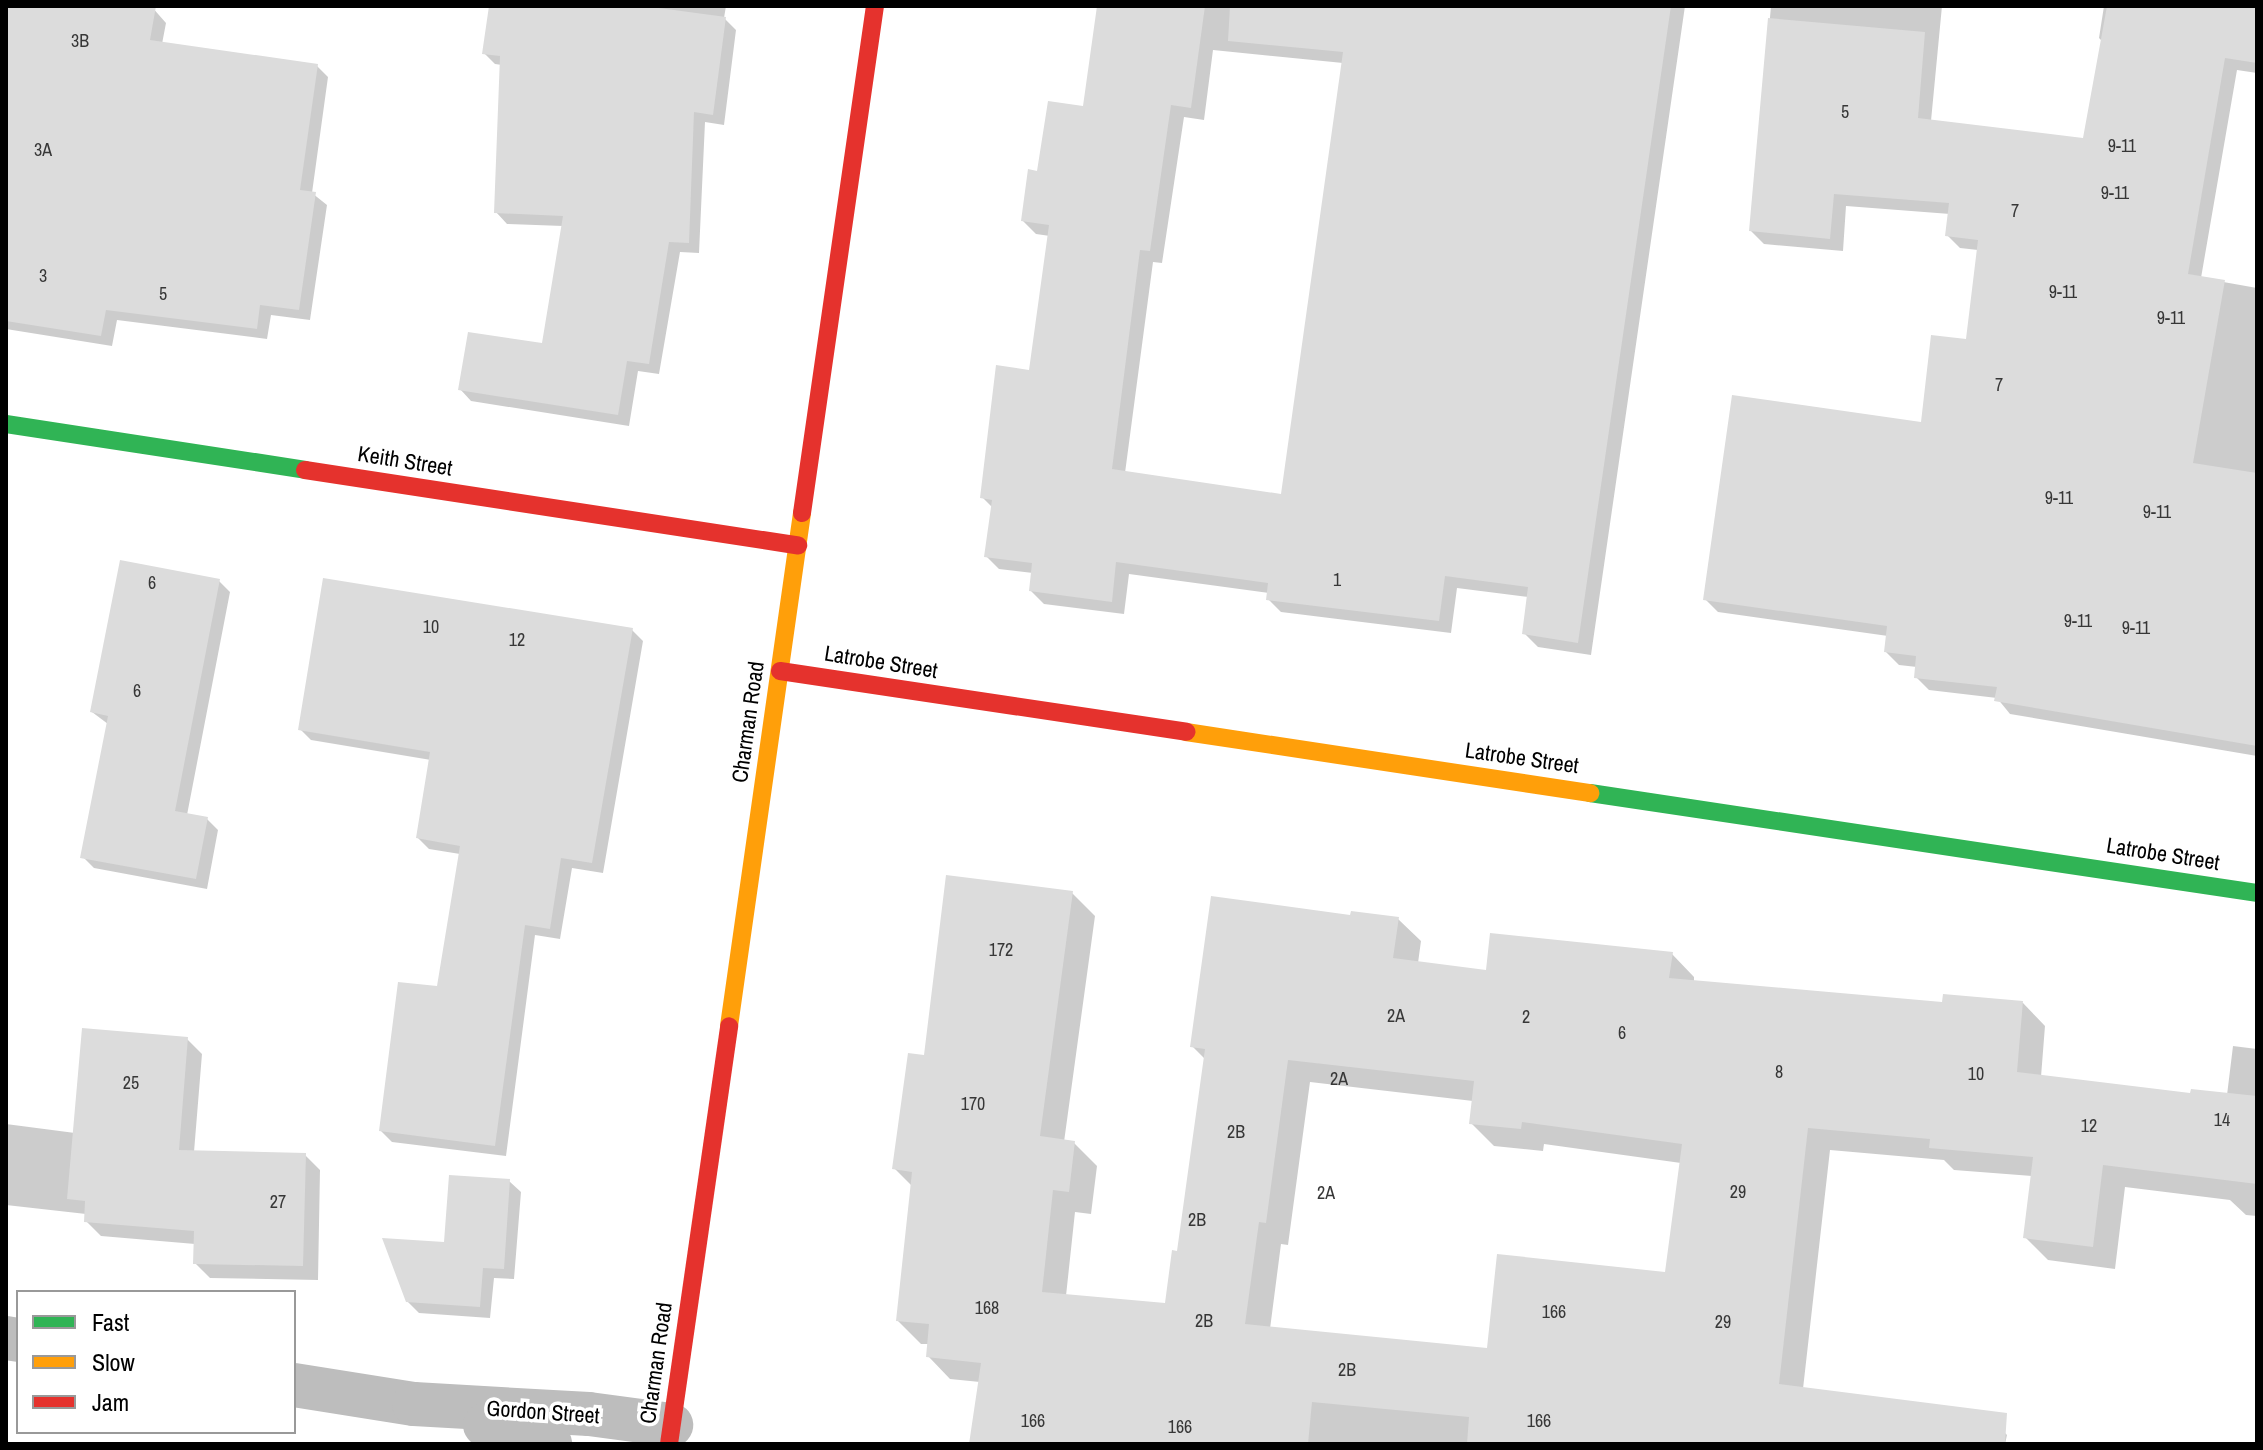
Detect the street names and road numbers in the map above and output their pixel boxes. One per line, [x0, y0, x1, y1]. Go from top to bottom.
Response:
street label: Keith Street [356, 441, 454, 481]
street label: Latrobe Street [822, 640, 940, 684]
street label: Charman Road [726, 660, 770, 784]
street label: Latrobe Street [1464, 737, 1580, 779]
street label: Latrobe Street [2104, 832, 2222, 876]
street label: Charman Road [634, 1301, 678, 1425]
street label: Gordon Street [486, 1395, 600, 1429]

